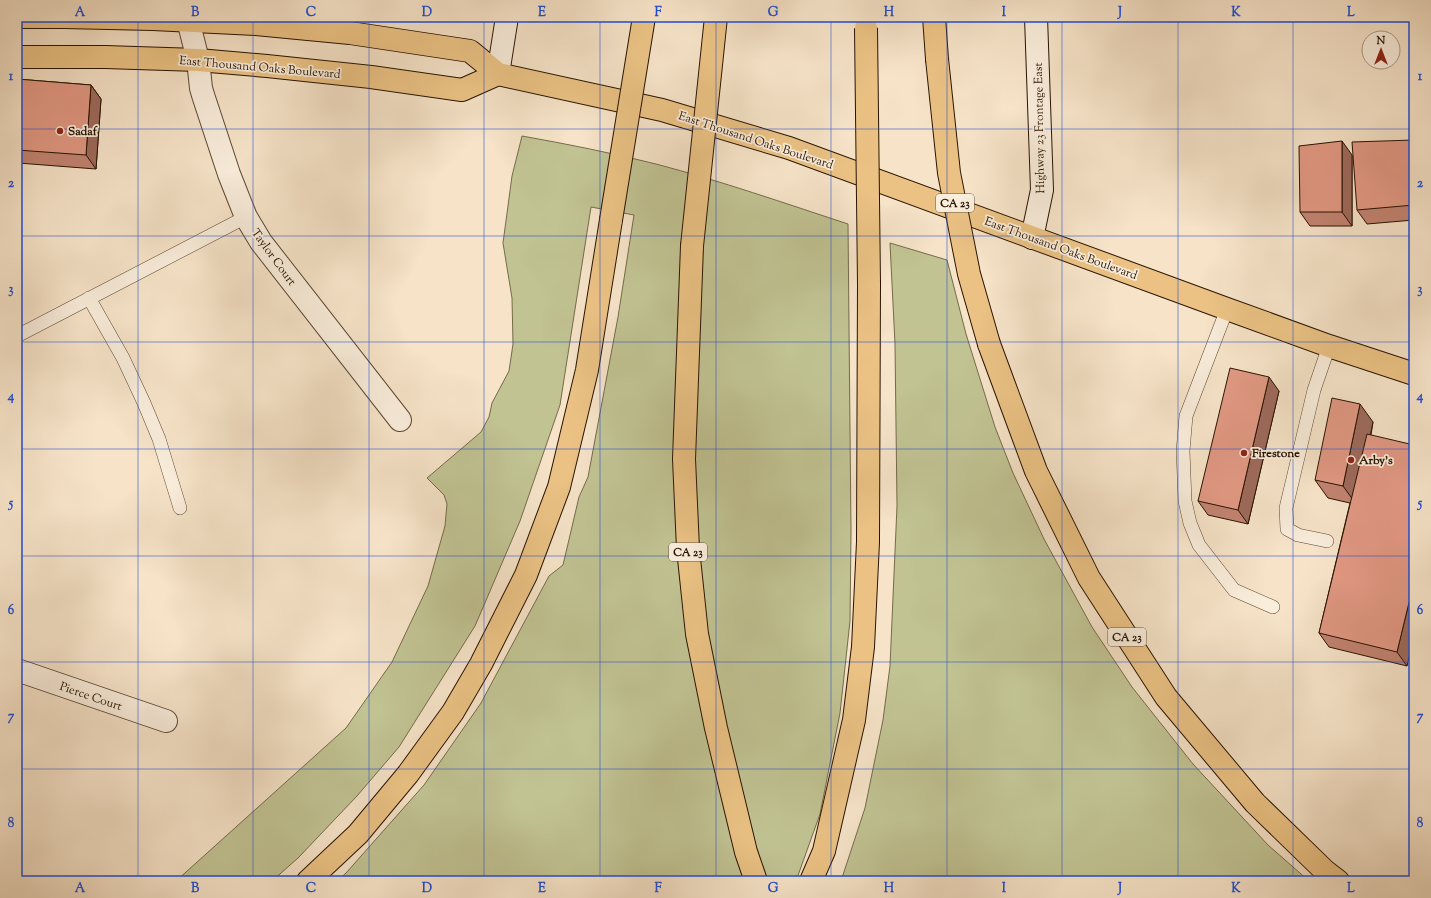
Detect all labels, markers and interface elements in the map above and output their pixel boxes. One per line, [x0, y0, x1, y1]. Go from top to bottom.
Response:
text: A [75, 4, 86, 22]
text: B [191, 4, 200, 22]
text: C [306, 4, 316, 22]
text: D [422, 4, 432, 22]
text: E [538, 4, 546, 22]
text: F [654, 4, 662, 22]
text: G [768, 4, 779, 22]
text: H [884, 4, 895, 22]
text: I [1002, 4, 1007, 22]
text: J [1117, 4, 1122, 22]
text: K [1231, 4, 1241, 22]
text: L [1347, 4, 1355, 22]
north arrow [1361, 30, 1401, 70]
text: N [1376, 33, 1386, 49]
street label: East Thousand Oaks Boulevard [179, 52, 341, 84]
street label: Highway 23 Frontage East [1030, 62, 1050, 194]
text: 1 [9, 68, 14, 86]
text: 1 [1418, 68, 1423, 86]
street label: East Thousand Oaks Boulevard [676, 107, 836, 175]
place label: Sadaf [68, 123, 98, 141]
marker: Sadaf [55, 126, 65, 136]
text: 2 [8, 175, 15, 193]
text: 2 [1417, 175, 1424, 193]
road number: CA 23 [936, 194, 974, 212]
street label: East Thousand Oaks Boulevard [982, 213, 1140, 285]
street label: Taylor Court [246, 225, 300, 290]
text: 3 [8, 281, 14, 299]
text: 3 [1417, 281, 1423, 299]
text: 4 [7, 388, 15, 406]
text: 4 [1416, 388, 1424, 406]
place label: Firestone [1251, 445, 1300, 463]
marker: Firestone [1239, 448, 1249, 458]
place label: Arby's [1358, 452, 1393, 470]
marker: Arby's [1346, 455, 1356, 465]
text: 5 [8, 495, 14, 513]
text: 5 [1417, 495, 1423, 513]
road number: CA 23 [669, 543, 707, 561]
text: 6 [8, 602, 15, 620]
text: 6 [1417, 602, 1424, 620]
road number: CA 23 [1108, 628, 1146, 646]
street label: Pierce Court [57, 678, 124, 716]
text: 7 [8, 708, 15, 726]
text: 7 [1417, 708, 1424, 726]
text: 8 [8, 815, 15, 833]
text: 8 [1417, 815, 1424, 833]
text: A [75, 880, 86, 898]
text: B [191, 880, 200, 898]
text: C [306, 880, 316, 898]
text: D [422, 880, 432, 898]
text: E [538, 880, 546, 898]
text: F [654, 880, 662, 898]
text: G [768, 880, 779, 898]
text: H [884, 880, 895, 898]
text: I [1002, 880, 1007, 898]
text: J [1117, 880, 1122, 898]
text: K [1231, 880, 1241, 898]
text: L [1347, 880, 1355, 898]

